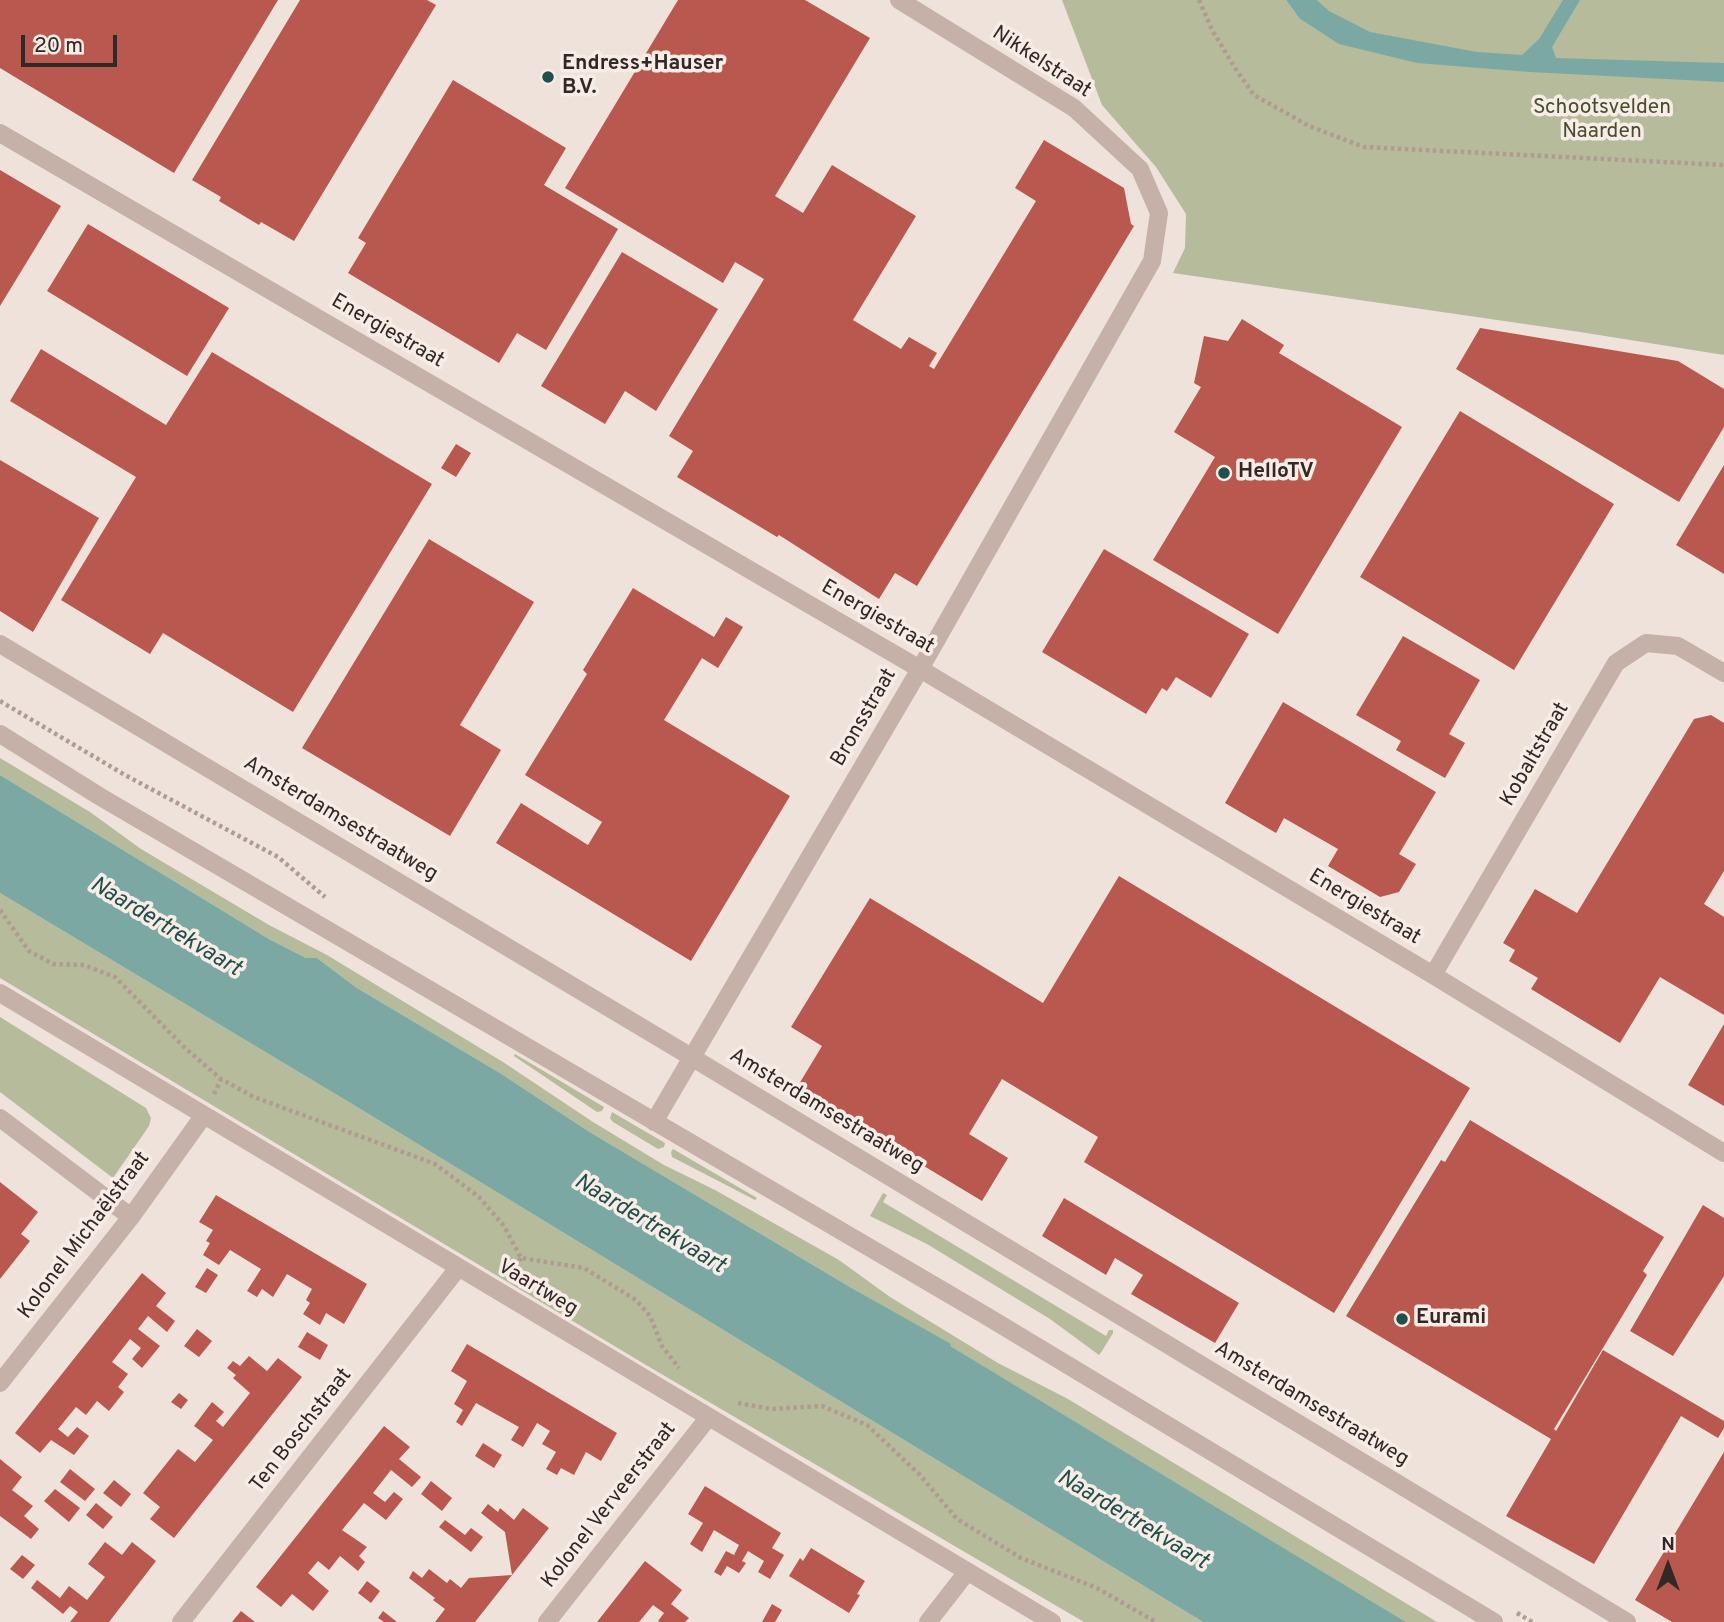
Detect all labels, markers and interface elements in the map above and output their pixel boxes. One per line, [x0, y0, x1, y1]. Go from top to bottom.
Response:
scale bar [24, 21, 121, 65]
street label: Nikkelstraat [987, 22, 1095, 104]
text: 20 m [34, 33, 83, 60]
place label: Endress+Hauser B.V. [562, 52, 723, 102]
marker: Endress+Hauser B.V. [540, 69, 556, 85]
park label: Schootsvelden Naarden [1533, 96, 1671, 146]
street label: Energiestraat [326, 290, 448, 374]
place label: HelloTV [1238, 460, 1314, 486]
marker: HelloTV [1216, 465, 1232, 481]
street label: Energiestraat [816, 576, 938, 660]
street label: Bronsstraat [827, 664, 903, 772]
street label: Kobaltstraat [1496, 699, 1576, 811]
street label: Amsterdamsestraatweg [238, 752, 442, 888]
street label: Energiestraat [1303, 865, 1425, 951]
water label: Naardertrekvaart [85, 872, 245, 984]
street label: Amsterdamsestraatweg [724, 1044, 928, 1180]
street label: Kolonel Michaëlstraat [14, 1147, 156, 1325]
water label: Naardertrekvaart [569, 1169, 729, 1281]
street label: Vaartweg [492, 1255, 582, 1323]
place label: Eurami [1416, 1306, 1486, 1332]
marker: Eurami [1394, 1311, 1410, 1327]
street label: Amsterdamsestraatweg [1209, 1337, 1413, 1473]
street label: Ten Boschstraat [246, 1364, 358, 1498]
street label: Kolonel Verveerstraat [537, 1418, 683, 1594]
water label: Naardertrekvaart [1052, 1465, 1212, 1577]
north arrow [1633, 1531, 1703, 1601]
text: N [1661, 1533, 1675, 1557]

